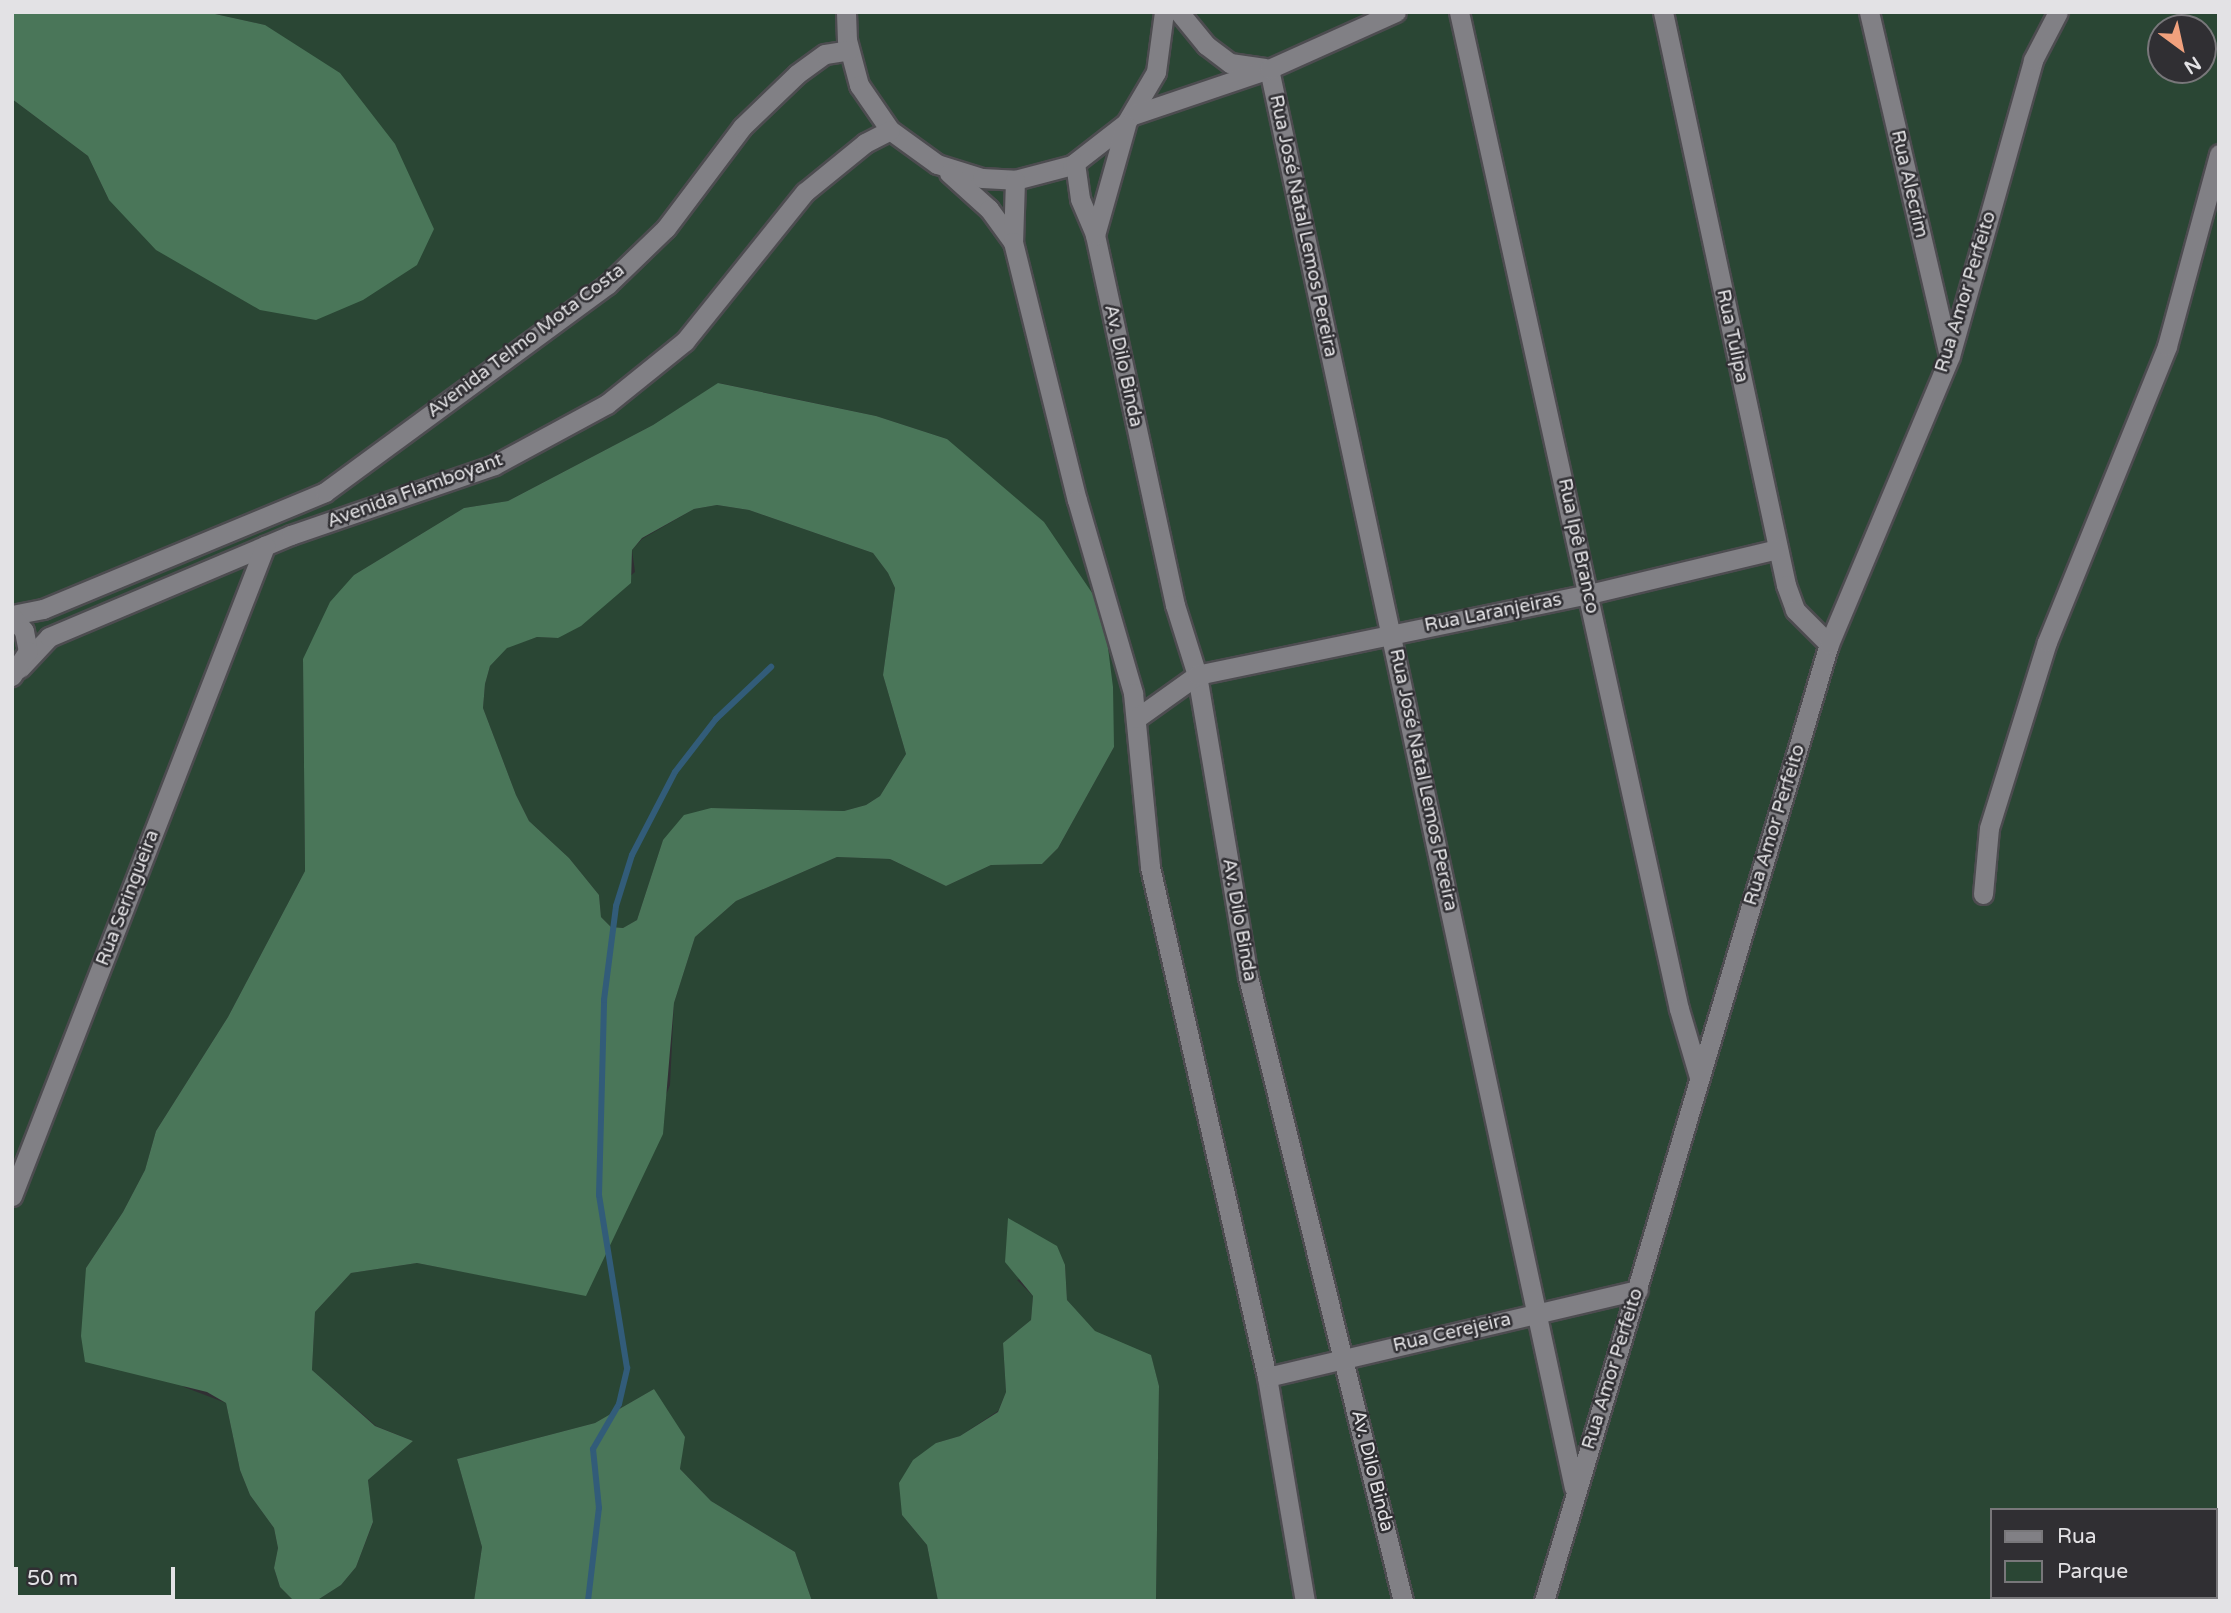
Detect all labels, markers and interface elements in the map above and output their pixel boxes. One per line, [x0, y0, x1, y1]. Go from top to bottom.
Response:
north arrow [2147, 14, 2217, 84]
text: N [2180, 52, 2205, 78]
street label: Rua José Natal Lemos Pereira [1264, 93, 1342, 359]
street label: Rua Alecrim [1886, 128, 1932, 240]
street label: Rua Amor Perfeito [1931, 209, 2001, 375]
street label: Avenida Telmo Mota Costa [423, 259, 629, 423]
street label: Rua Tulipa [1711, 287, 1753, 385]
street label: Av. Dilo Binda [1099, 303, 1147, 429]
street label: Avenida Flamboyant [324, 449, 506, 533]
street label: Rua Ipê Branco [1553, 476, 1603, 616]
street label: Rua Laranjeiras [1422, 589, 1564, 637]
street label: Rua José Natal Lemos Pereira [1384, 647, 1462, 913]
street label: Rua Amor Perfeito [1740, 742, 1810, 908]
street label: Rua Seringueira [92, 827, 164, 969]
street label: Av. Dilo Binda [1217, 857, 1261, 983]
street label: Rua Amor Perfeito [1578, 1286, 1648, 1452]
street label: Rua Cerejeira [1391, 1308, 1513, 1358]
street label: Av. Dilo Binda [1346, 1408, 1398, 1534]
legend [1990, 1508, 2217, 1599]
text: Rua [2057, 1524, 2097, 1549]
scale bar [18, 1554, 178, 1598]
text: Parque [2057, 1559, 2128, 1584]
text: 50 m [27, 1566, 78, 1591]

